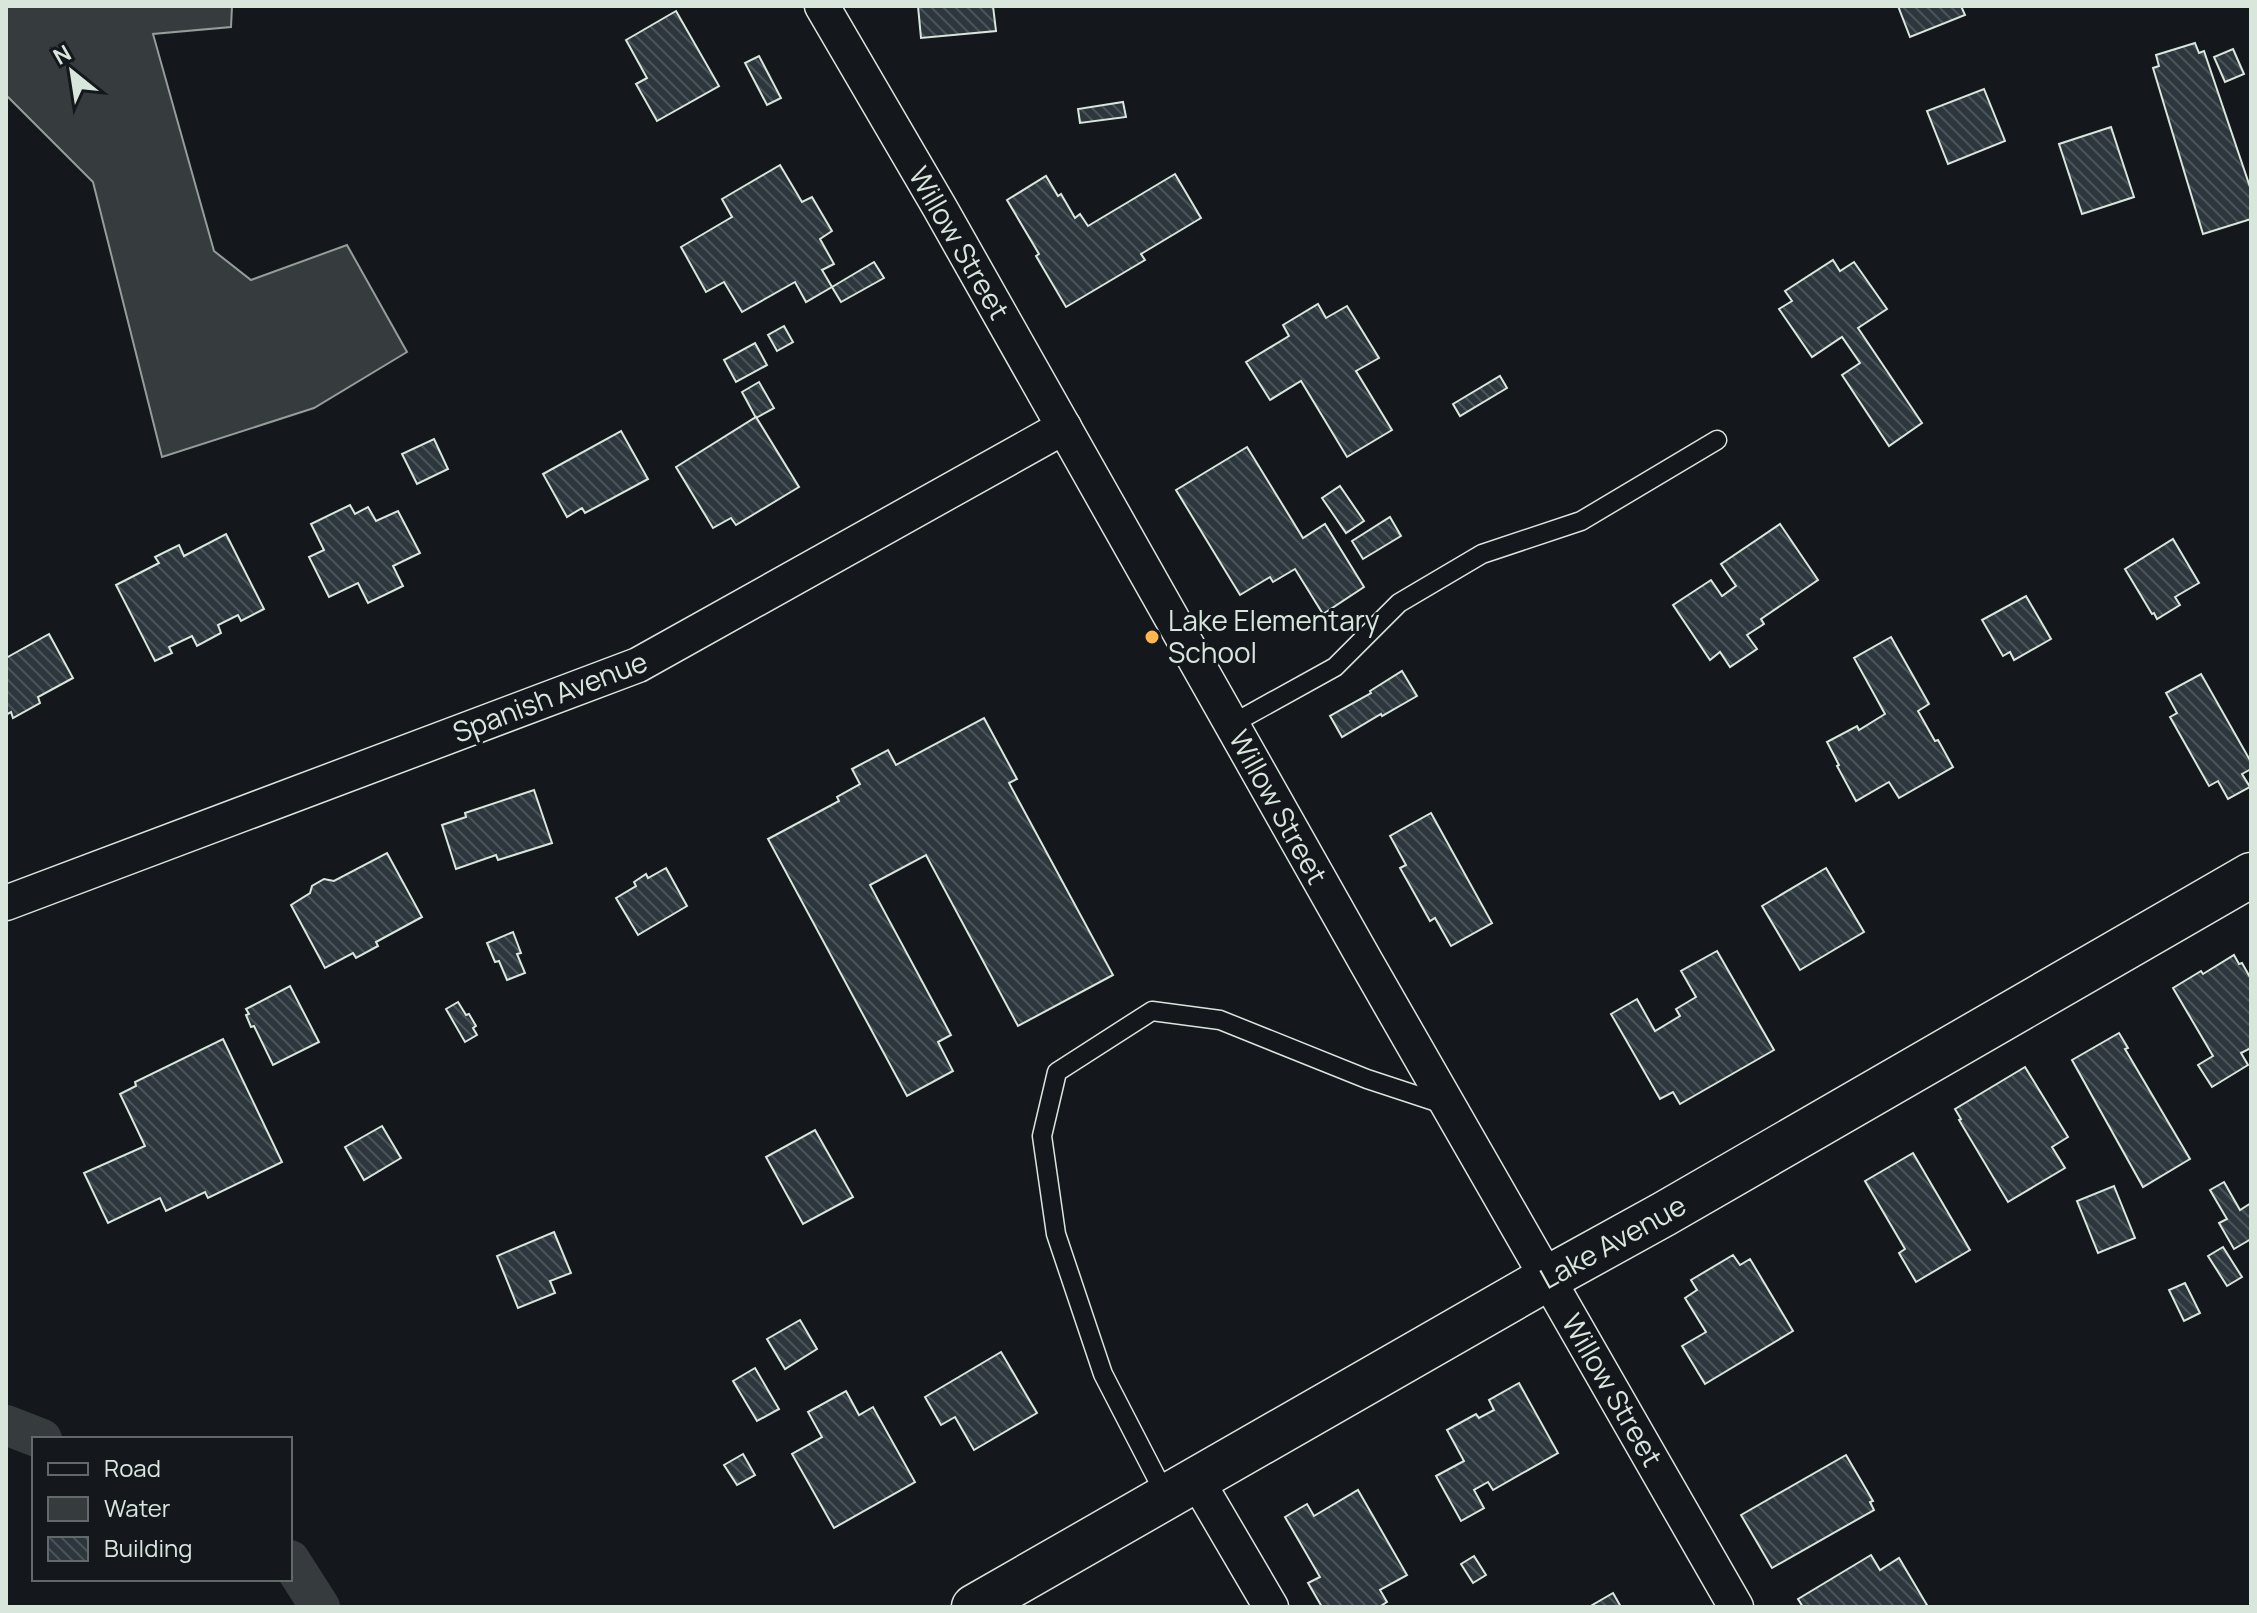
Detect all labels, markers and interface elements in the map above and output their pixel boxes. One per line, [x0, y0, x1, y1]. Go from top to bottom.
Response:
north arrow [32, 32, 112, 112]
text: N [48, 38, 76, 72]
street label: Willow Street [901, 159, 1019, 326]
place label: Lake Elementary School [1168, 601, 1380, 671]
marker: Lake Elementary School [1143, 628, 1161, 646]
street label: Spanish Avenue [447, 642, 652, 751]
street label: Willow Street [1221, 723, 1337, 890]
street label: Lake Avenue [1533, 1185, 1692, 1297]
street label: Willow Street [1554, 1306, 1672, 1473]
legend [32, 1437, 292, 1581]
text: Road [104, 1451, 161, 1484]
text: Water [104, 1491, 171, 1524]
text: Building [104, 1531, 192, 1564]

